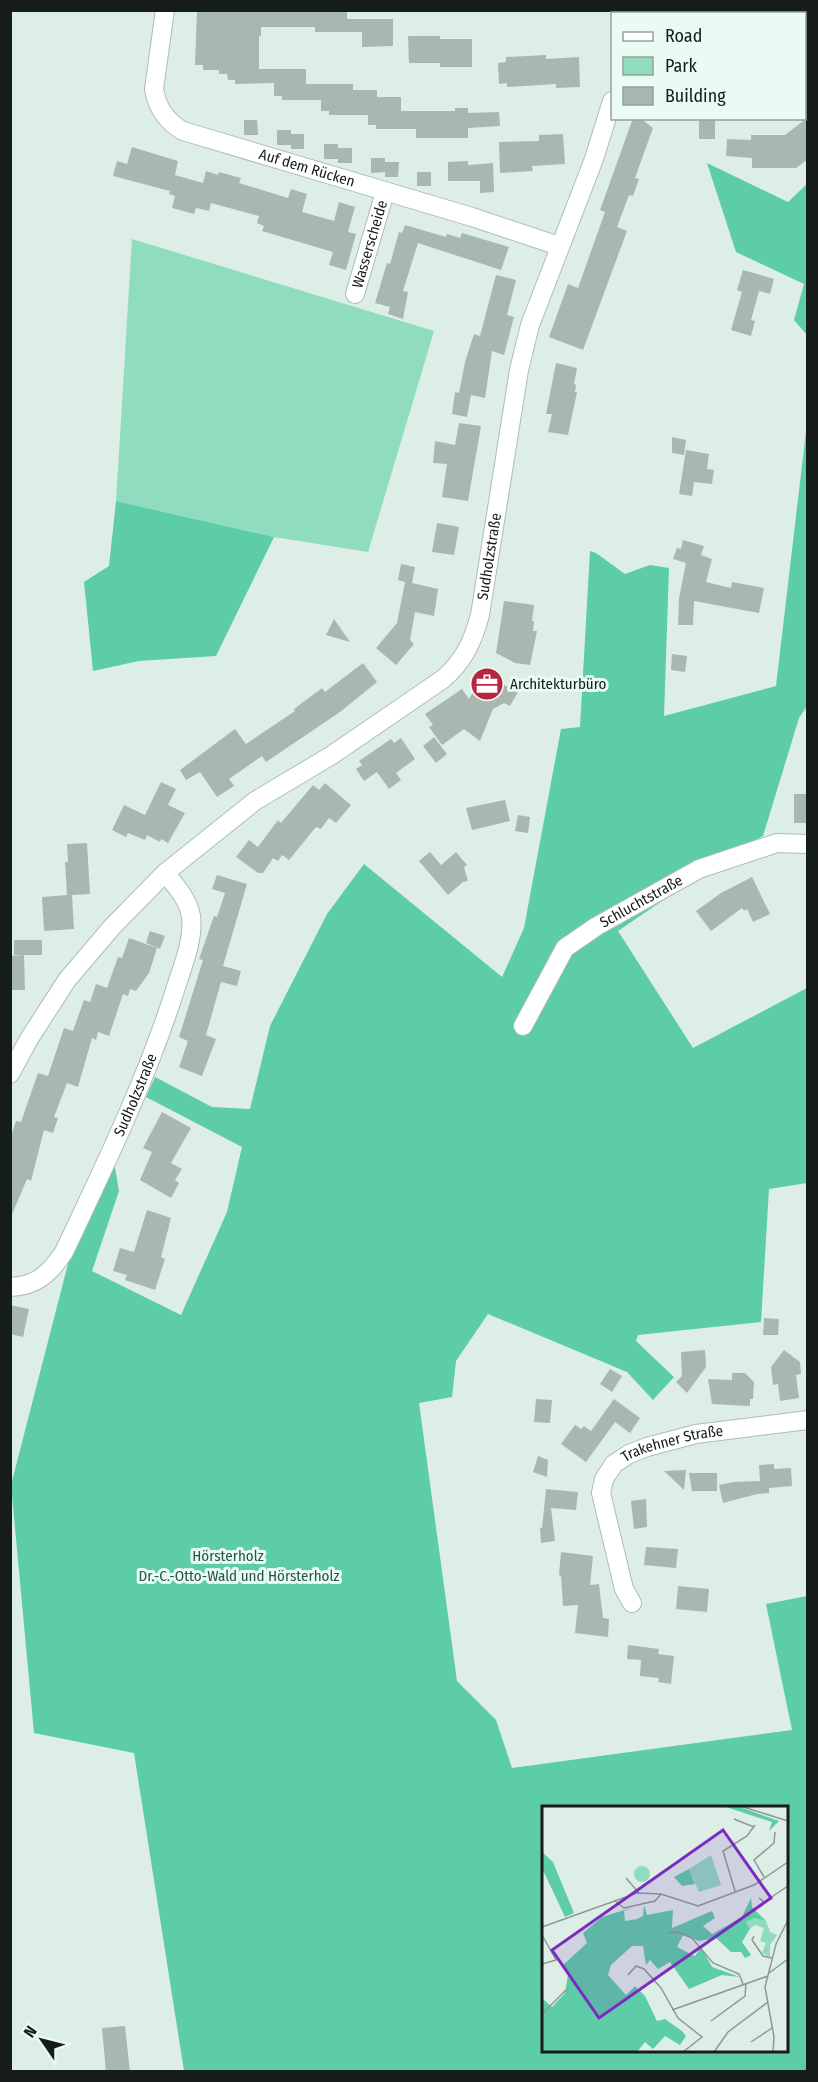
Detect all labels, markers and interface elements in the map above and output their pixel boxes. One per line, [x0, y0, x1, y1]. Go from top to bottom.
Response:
legend [611, 12, 806, 120]
text: Road [665, 25, 702, 47]
text: Park [665, 55, 698, 77]
text: Building [665, 85, 726, 107]
street label: Auf dem Rücken [257, 145, 357, 191]
street label: Wasserscheide [348, 198, 391, 290]
street label: Sudholzstraße [473, 512, 505, 601]
office icon: Architekturbüro [469, 666, 505, 702]
place label: Architekturbüro [510, 675, 607, 693]
street label: Schluchtstraße [597, 871, 686, 932]
street label: Sudholzstraße [110, 1051, 161, 1139]
street label: Trakehner Straße [618, 1422, 724, 1466]
park label: Hörsterholz [192, 1547, 264, 1565]
park label: Dr.-C.-Otto-Wald und Hörsterholz [138, 1567, 340, 1585]
inset map [542, 1806, 788, 2052]
north arrow [12, 2010, 72, 2070]
text: N [20, 2022, 41, 2041]

